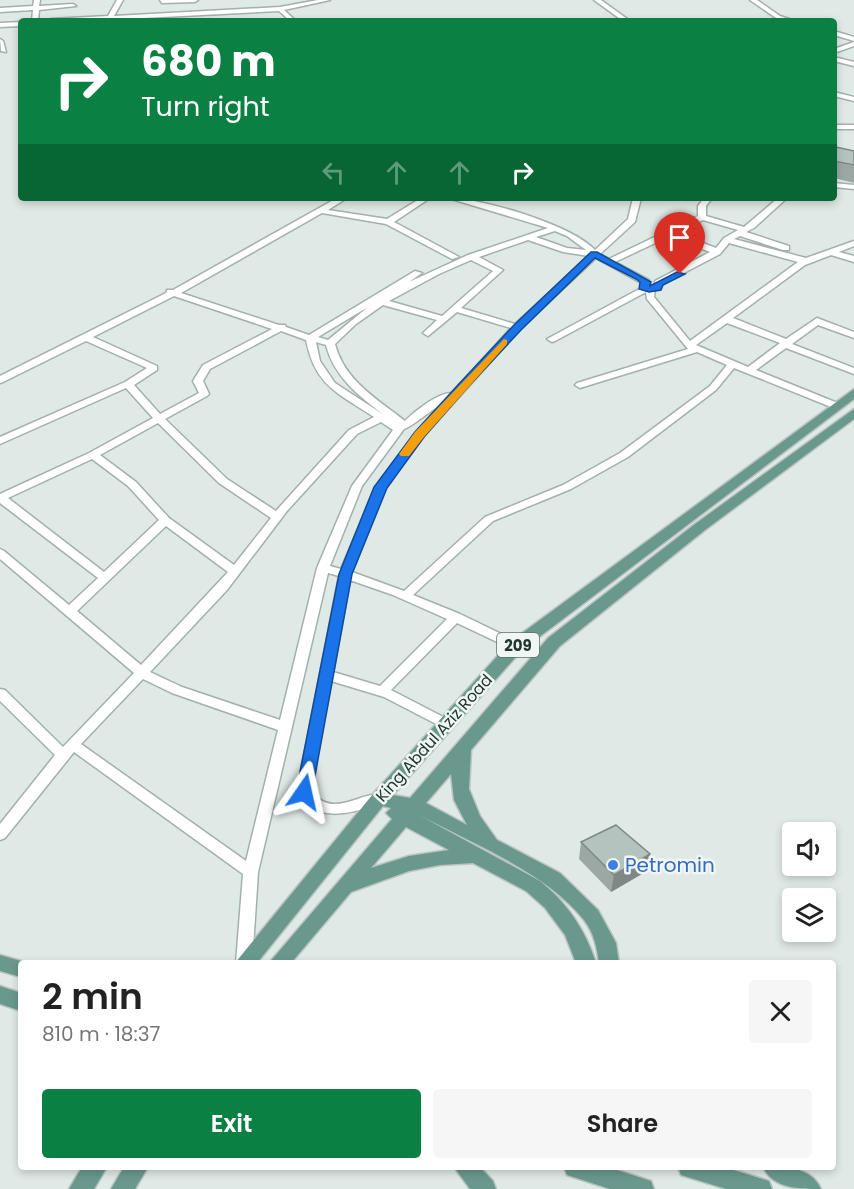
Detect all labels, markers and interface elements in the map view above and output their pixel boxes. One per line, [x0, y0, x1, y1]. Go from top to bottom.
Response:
text: 680 m [141, 32, 276, 91]
icon: right [42, 42, 120, 120]
text: Turn right [141, 88, 270, 125]
icon: left [317, 156, 350, 189]
icon: ahead [380, 156, 413, 189]
icon: ahead [443, 156, 476, 189]
icon: right [506, 156, 539, 189]
pin [654, 212, 705, 274]
icon: arrive [663, 221, 696, 254]
road number: 209 [497, 633, 539, 657]
street label: King Abdul Aziz Road [370, 669, 498, 807]
position arrow [272, 760, 336, 824]
map controls [782, 822, 836, 942]
button: sound [782, 822, 836, 876]
place label: Petromin [625, 851, 715, 879]
marker: Petromin [606, 858, 620, 872]
button: layers [782, 888, 836, 942]
text: 2 min [42, 971, 143, 1022]
button: close [749, 980, 812, 1043]
text: 810 m · 18:37 [42, 1020, 160, 1048]
button: Exit [42, 1089, 421, 1158]
button: Share [433, 1089, 812, 1158]

